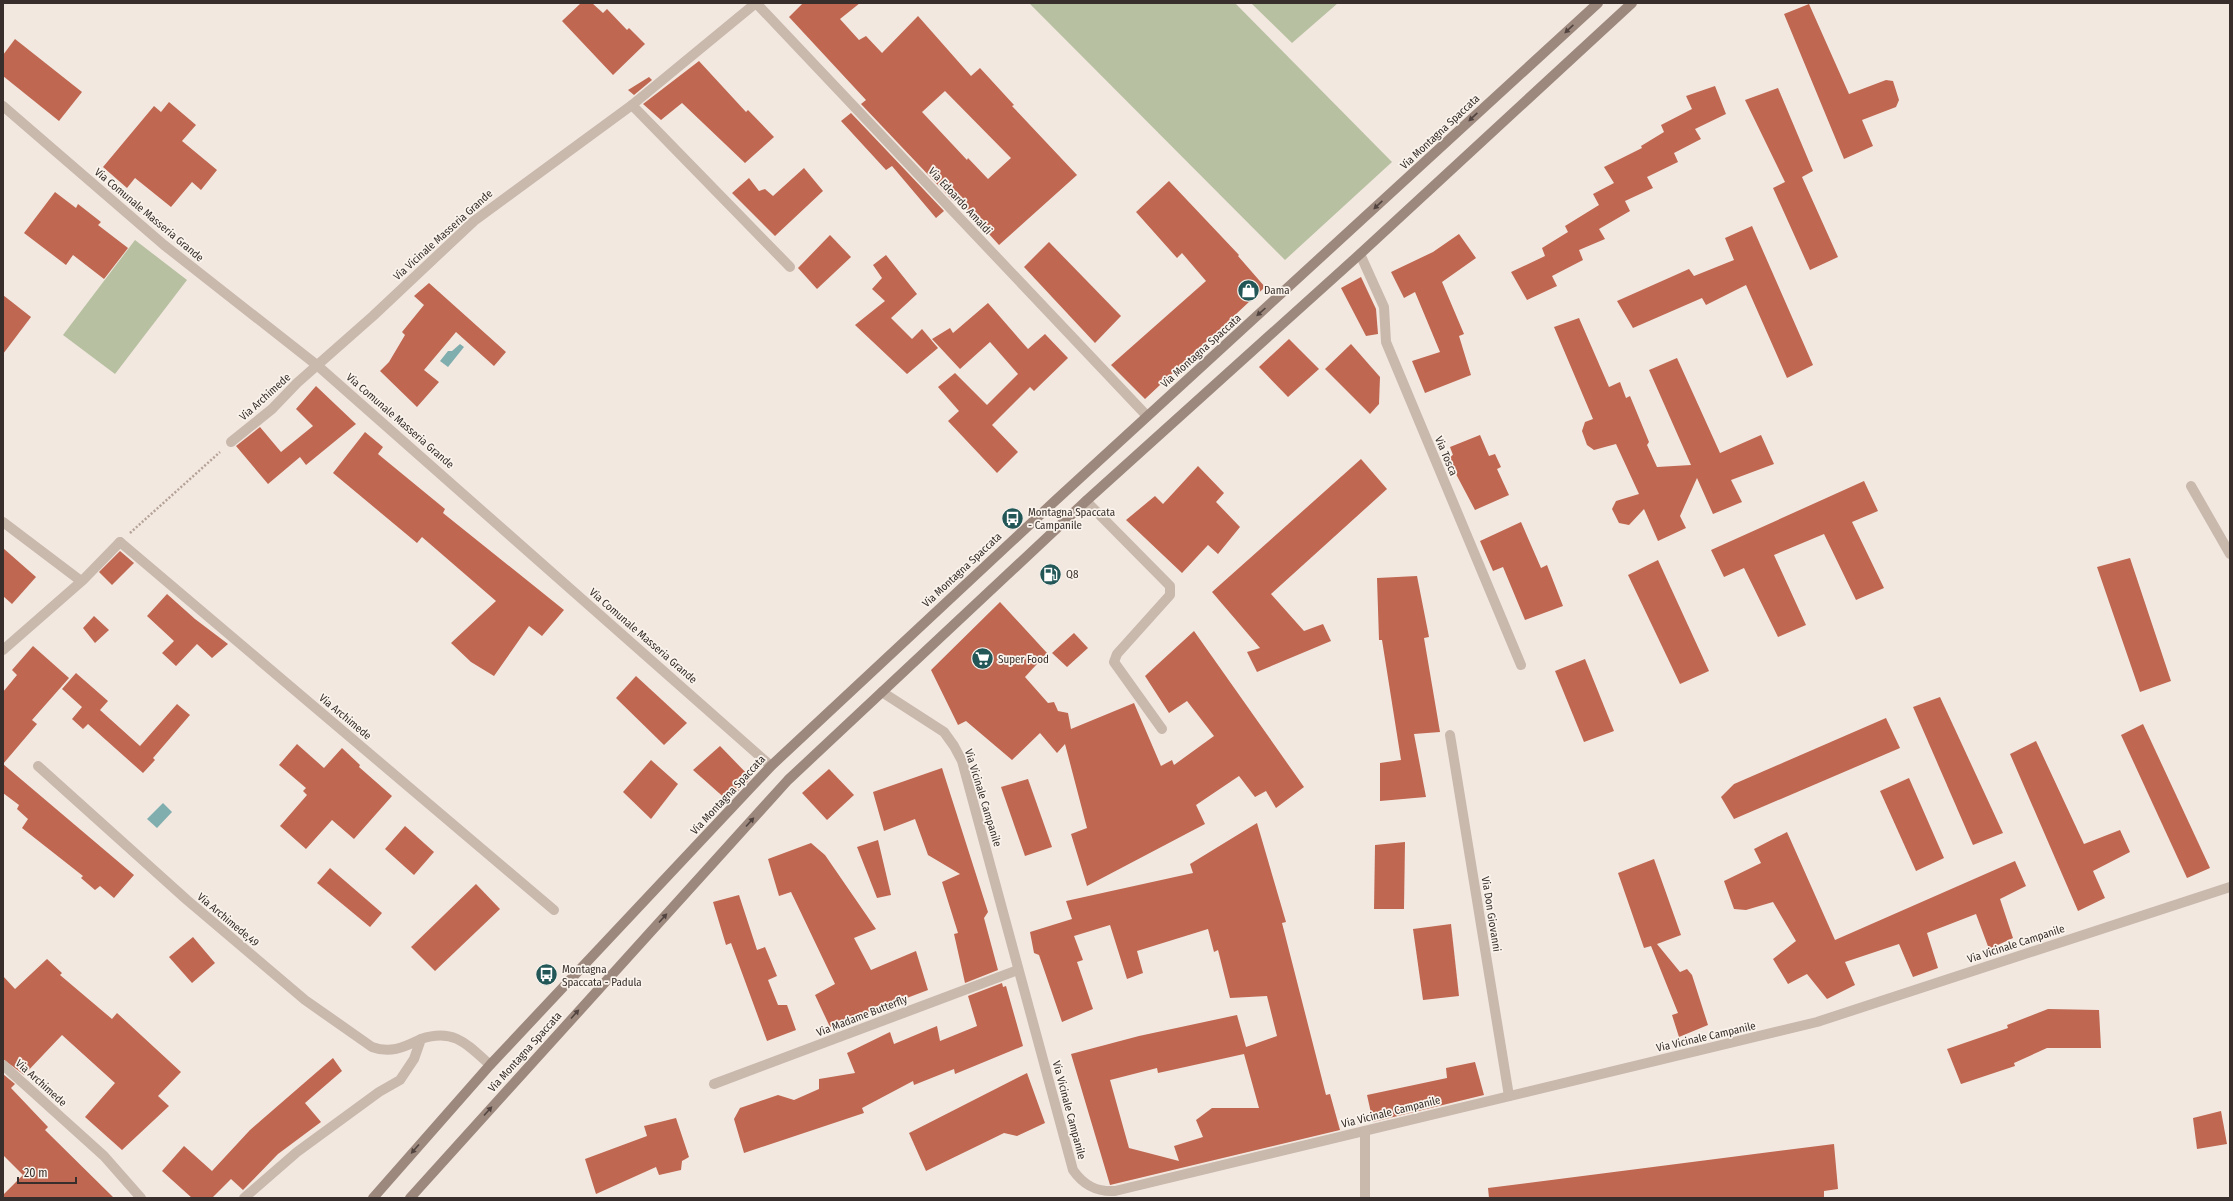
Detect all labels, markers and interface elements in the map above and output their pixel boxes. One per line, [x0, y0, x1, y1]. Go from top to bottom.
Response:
one-way arrow [1564, 25, 1574, 34]
street label: Via Montagna Spaccata [1398, 92, 1482, 172]
one-way arrow [1468, 113, 1479, 122]
street label: Via Edoardo Amaldi [926, 165, 995, 237]
street label: Via Comunale Masseria Grande [92, 166, 206, 264]
street label: Via Vicinale Masseria Grande [391, 187, 495, 283]
one-way arrow [1373, 201, 1383, 210]
shop icon: Dama [1236, 277, 1262, 303]
place label: Dama [1264, 284, 1290, 297]
one-way arrow [1256, 307, 1266, 317]
street label: Via Montagna Spaccata [1158, 312, 1244, 390]
street label: Via Archimede [237, 371, 293, 423]
street label: Via Comunale Masseria Grande [344, 371, 456, 471]
street label: Via Tosca [1432, 434, 1460, 478]
bus stop icon: Montagna Spaccata - Campanile [1000, 505, 1026, 531]
place label: Montagna Spaccata - Campanile [1028, 506, 1115, 532]
street label: Via Montagna Spaccata [920, 530, 1004, 610]
fuel station icon: Q8 [1038, 561, 1064, 587]
place label: Q8 [1066, 568, 1079, 581]
street label: Via Comunale Masseria Grande [587, 586, 699, 686]
supermarket icon: Super Food [969, 646, 995, 672]
place label: Super Food [998, 653, 1049, 666]
street label: Via Archimede [316, 691, 374, 743]
street label: Via Vicinale Campanile [962, 748, 1004, 848]
street label: Via Montagna Spaccata [688, 753, 768, 837]
one-way arrow [746, 817, 755, 827]
street label: Via Don Giovanni [1479, 875, 1503, 953]
street label: Via Archimede,49 [195, 890, 261, 950]
one-way arrow [658, 913, 668, 923]
street label: Via Vicinale Campanile [1966, 922, 2066, 966]
bus stop icon: Montagna Spaccata - Padula [534, 962, 560, 988]
place label: Montagna Spaccata - Padula [562, 963, 642, 989]
street label: Via Madame Butterfly [815, 993, 909, 1039]
street label: Via Montagna Spaccata [486, 1009, 564, 1095]
one-way arrow [571, 1009, 580, 1020]
street label: Via Vicinale Campanile [1655, 1019, 1757, 1055]
street label: Via Archimede [13, 1057, 69, 1109]
street label: Via Vicinale Campanile [1050, 1059, 1088, 1161]
street label: Via Vicinale Campanile [1340, 1093, 1442, 1131]
one-way arrow [483, 1106, 492, 1115]
one-way arrow [411, 1144, 420, 1155]
scale bar [18, 1159, 76, 1185]
text: 20 m [24, 1166, 48, 1180]

